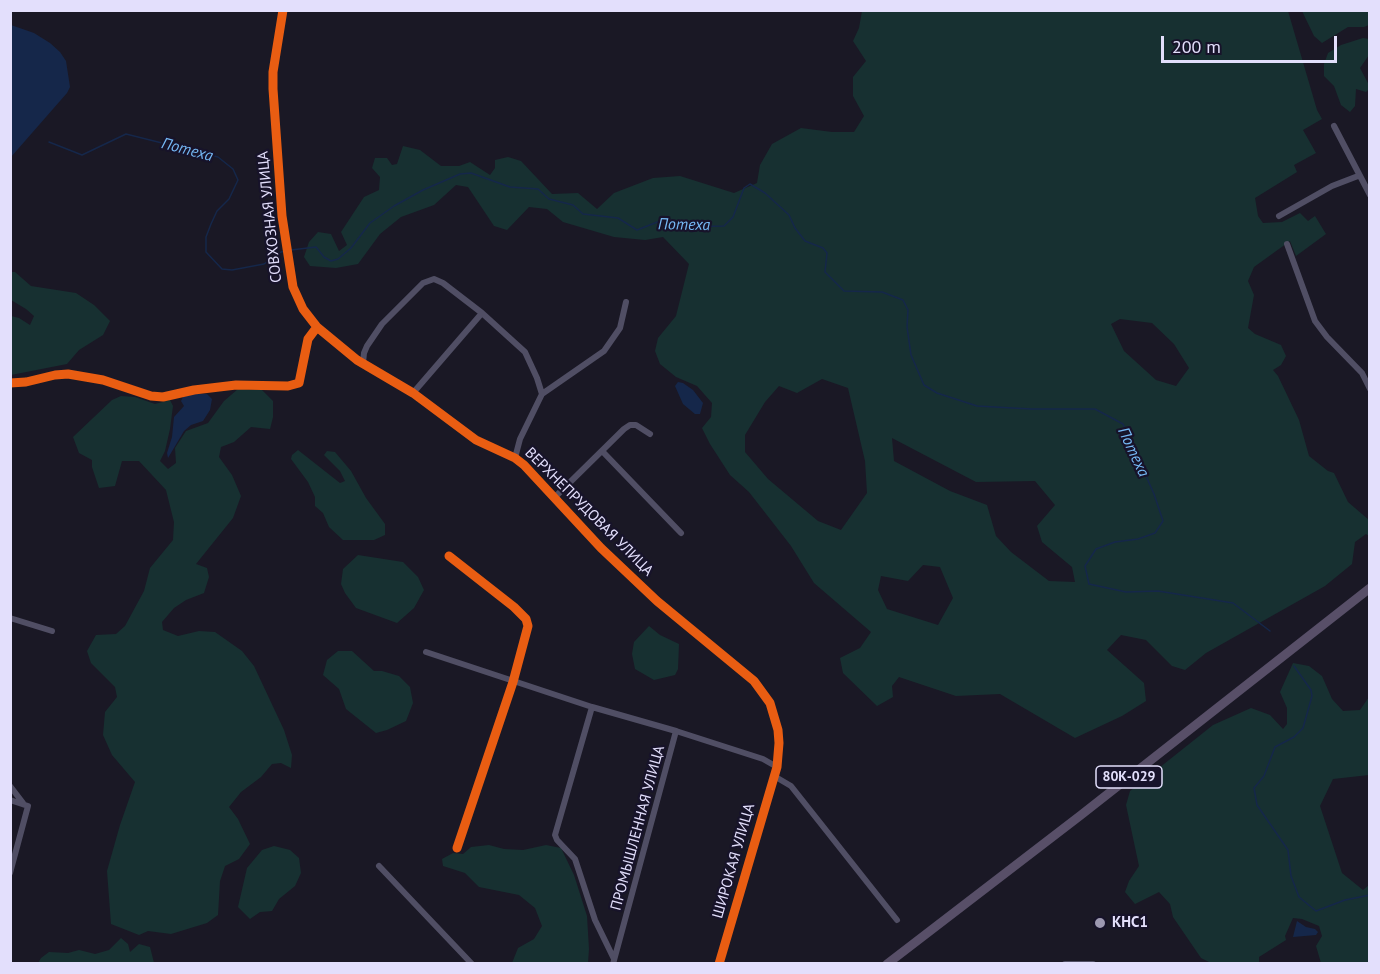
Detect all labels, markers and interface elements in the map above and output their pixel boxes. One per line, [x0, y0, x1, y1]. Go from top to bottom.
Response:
scale bar [1164, 24, 1340, 62]
text: 200 m [1172, 35, 1221, 58]
water label: Потеха [159, 134, 215, 166]
street label: СОВХОЗНАЯ УЛИЦА [254, 150, 286, 284]
water label: Потеха [658, 215, 710, 235]
water label: Потеха [1113, 424, 1153, 480]
street label: ВЕРХНЕПРУДОВАЯ УЛИЦА [521, 444, 657, 580]
street label: ПРОМЫШЛЕННАЯ УЛИЦА [607, 743, 669, 913]
road number: 80К-029 [1096, 766, 1162, 788]
street label: ШИРОКАЯ УЛИЦА [709, 801, 759, 921]
place label: КНС1 [1112, 914, 1148, 932]
marker: КНС1 [1093, 916, 1107, 930]

